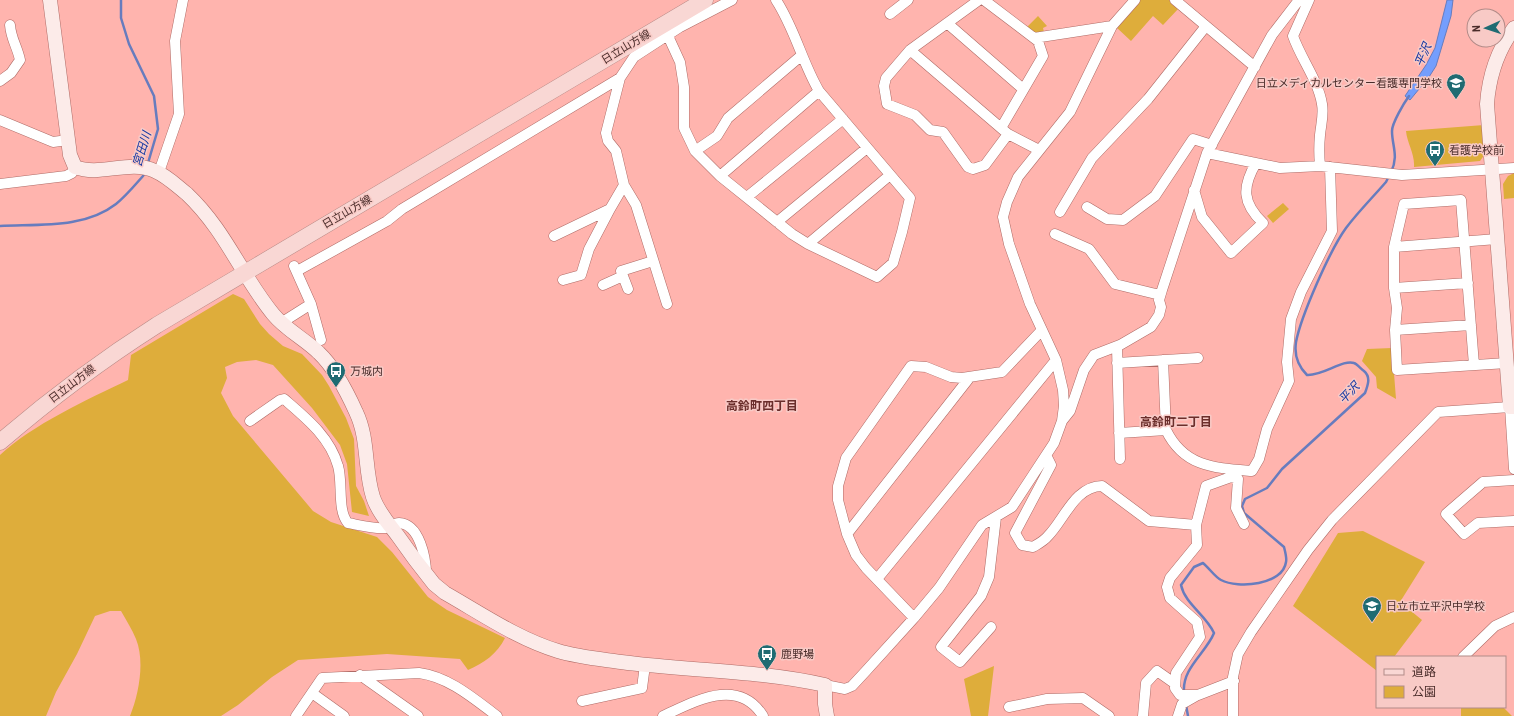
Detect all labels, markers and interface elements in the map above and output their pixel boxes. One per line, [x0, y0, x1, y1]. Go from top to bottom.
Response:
north arrow [1466, 8, 1506, 48]
text: N [1470, 25, 1483, 32]
street label: 日立山方線 [599, 27, 653, 67]
water label: 平沢 [1412, 39, 1435, 69]
school or university icon: 日立メディカルセンター看護専門学校 [1445, 72, 1467, 100]
place label: 日立メディカルセンター看護専門学校 [1256, 77, 1442, 90]
water label: 宮田川 [130, 128, 155, 168]
bus stop icon: 看護学校前 [1424, 139, 1446, 167]
place label: 看護学校前 [1449, 144, 1504, 157]
street label: 日立山方線 [320, 193, 374, 231]
bus stop icon: 万城内 [325, 360, 347, 388]
street label: 日立山方線 [46, 362, 98, 406]
place label: 万城内 [350, 365, 383, 378]
water label: 平沢 [1336, 378, 1364, 407]
district label: 高鈴町四丁目 [726, 399, 798, 413]
district label: 高鈴町二丁目 [1140, 415, 1212, 429]
school or university icon: 日立市立平沢中学校 [1361, 595, 1383, 623]
place label: 日立市立平沢中学校 [1386, 600, 1485, 613]
bus stop icon: 鹿野場 [756, 643, 778, 671]
place label: 鹿野場 [781, 648, 814, 661]
legend [1376, 656, 1506, 708]
text: 道路 [1412, 665, 1436, 679]
text: 公園 [1412, 685, 1436, 699]

